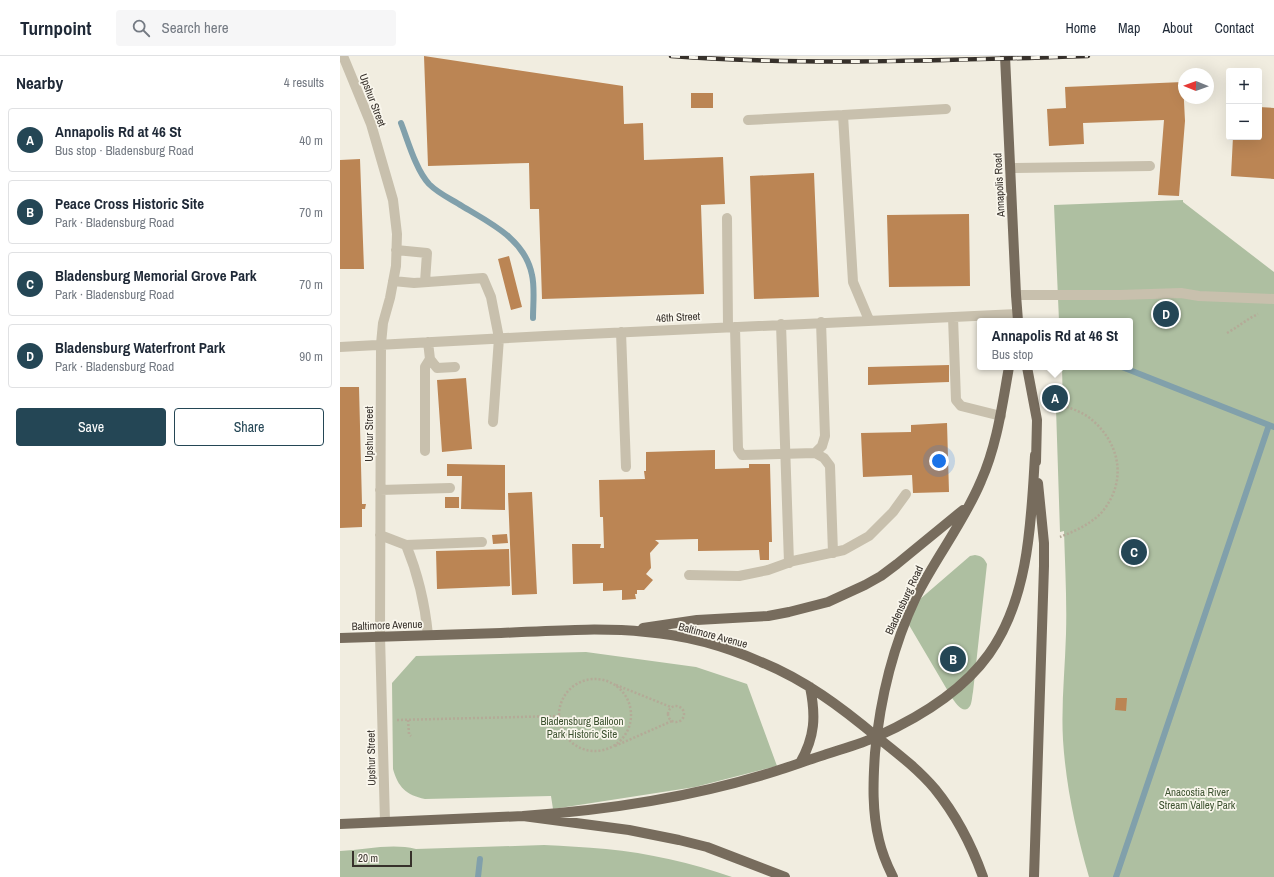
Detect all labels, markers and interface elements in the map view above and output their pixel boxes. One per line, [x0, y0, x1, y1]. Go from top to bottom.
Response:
search box [116, 10, 396, 46]
text: Turnpoint [20, 15, 92, 41]
icon: search [130, 17, 152, 39]
text: Search here [162, 17, 229, 38]
text: Home [1065, 19, 1096, 37]
text: Map [1118, 19, 1140, 37]
text: About [1162, 19, 1192, 37]
text: Contact [1214, 19, 1254, 37]
north arrow [1178, 68, 1214, 104]
map controls [1226, 68, 1262, 140]
button: + [1226, 68, 1262, 104]
text: Nearby [16, 71, 63, 94]
street label: Upshur Street [356, 72, 390, 129]
text: 4 results [284, 74, 324, 91]
button: − [1226, 104, 1262, 140]
text: Annapolis Rd at 46 St [55, 121, 181, 142]
text: A [26, 132, 34, 149]
text: 40 m [299, 132, 323, 149]
text: Bus stop · Bladensburg Road [55, 142, 194, 159]
street label: Annapolis Road [990, 153, 1008, 218]
text: Peace Cross Historic Site [55, 193, 204, 214]
text: B [26, 204, 34, 221]
text: 70 m [299, 204, 323, 221]
text: Park · Bladensburg Road [55, 214, 174, 231]
text: Bladensburg Memorial Grove Park [55, 265, 257, 286]
text: C [26, 276, 34, 293]
text: 70 m [299, 276, 323, 293]
text: Park · Bladensburg Road [55, 286, 174, 303]
pin: D [1153, 299, 1179, 329]
street label: 46th Street [656, 309, 701, 325]
popup [977, 318, 1133, 370]
text: Annapolis Rd at 46 St [992, 325, 1118, 346]
text: Bladensburg Waterfront Park [55, 337, 225, 358]
text: Bus stop [992, 346, 1033, 363]
text: D [26, 348, 34, 365]
text: 90 m [299, 348, 323, 365]
text: Park · Bladensburg Road [55, 358, 174, 375]
pin: A [1042, 383, 1068, 413]
street label: Upshur Street [362, 406, 376, 462]
button: Save [16, 408, 166, 446]
button: Share [174, 408, 324, 446]
your location [929, 451, 949, 471]
pin: C [1121, 537, 1147, 567]
street label: Bladensburg Road [882, 563, 926, 637]
street label: Baltimore Avenue [351, 617, 423, 633]
street label: Baltimore Avenue [677, 619, 749, 651]
pin: B [940, 644, 966, 674]
park label: Bladensburg Balloon Park Historic Site [540, 714, 624, 741]
street label: Upshur Street [364, 730, 378, 786]
park label: Anacostia River Stream Valley Park [1159, 785, 1236, 812]
scale bar [352, 849, 412, 868]
text: 20 m [358, 851, 378, 865]

